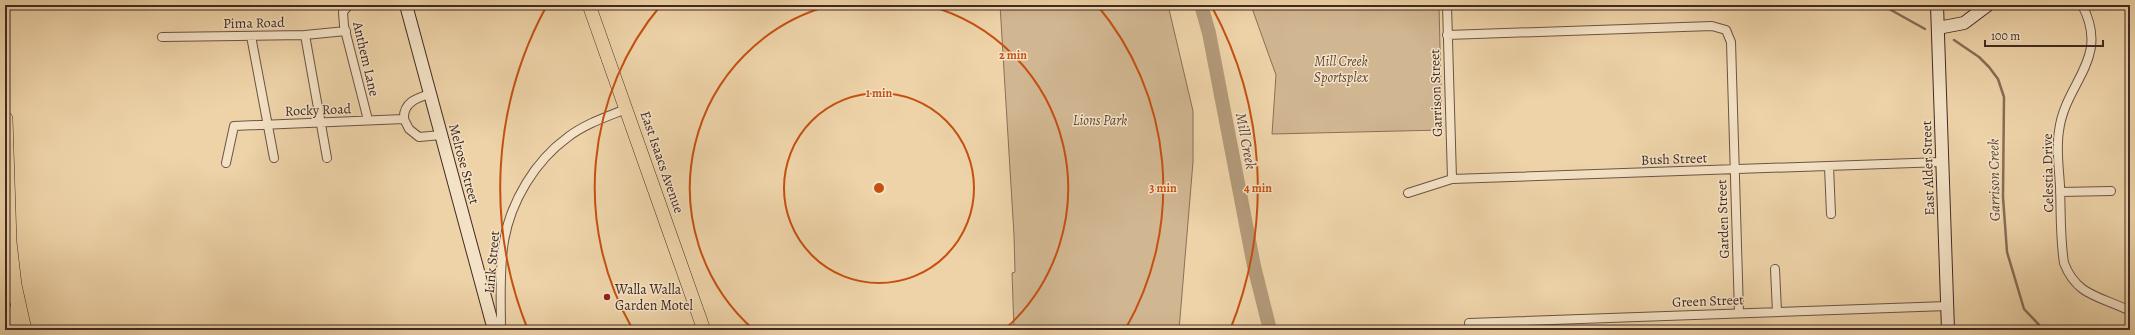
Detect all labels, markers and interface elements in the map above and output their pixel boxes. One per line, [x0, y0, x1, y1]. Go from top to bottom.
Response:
street label: Pima Road [223, 13, 285, 33]
street label: Anthem Lane [348, 19, 384, 98]
scale bar [1985, 22, 2103, 48]
text: 100 m [1991, 28, 2020, 44]
text: 2 min [999, 47, 1027, 63]
street label: Garrison Street [1425, 48, 1447, 137]
park label: Mill Creek Sportsplex [1314, 52, 1369, 87]
text: 1 min [866, 85, 893, 101]
street label: Rocky Road [285, 99, 352, 121]
street label: East Isaacs Avenue [636, 108, 688, 216]
park label: Lions Park [1073, 111, 1127, 130]
water label: Mill Creek [1231, 111, 1261, 171]
street label: East Alder Street [1917, 120, 1939, 216]
street label: Melrose Street [444, 122, 484, 207]
street label: Celestia Drive [2038, 133, 2058, 213]
water label: Garrison Creek [1983, 138, 2005, 222]
street label: Bush Street [1641, 148, 1708, 170]
street label: Garden Street [1712, 179, 1734, 259]
text: 3 min [1149, 180, 1177, 196]
text: 4 min [1244, 180, 1272, 196]
centre of rings [872, 181, 886, 195]
street label: Link Street [480, 229, 504, 294]
place label: Walla Walla Garden Motel [614, 280, 694, 315]
street label: Green Street [1672, 290, 1745, 312]
marker: Walla Walla Garden Motel [602, 292, 612, 302]

